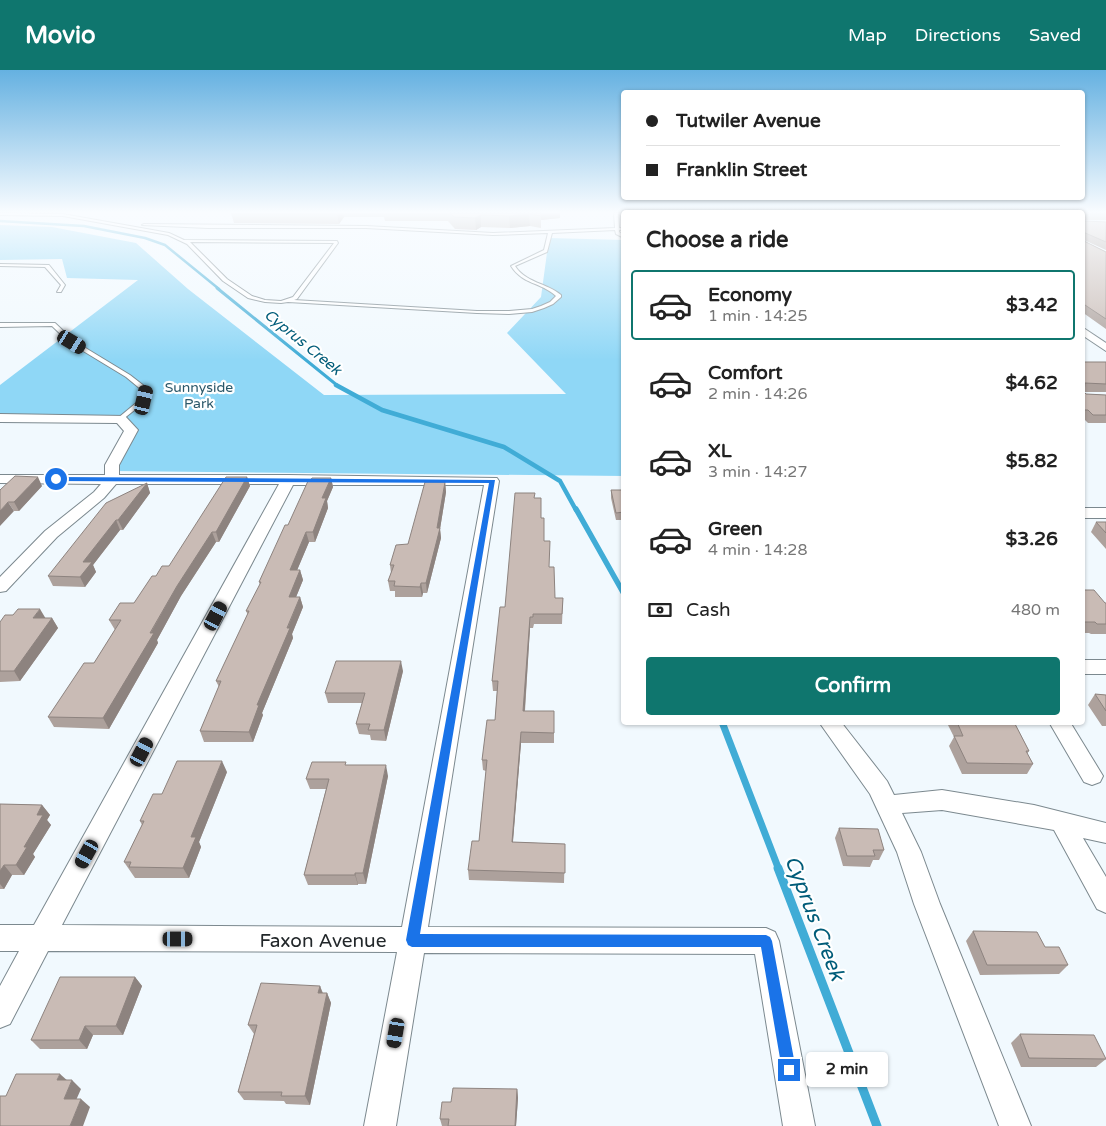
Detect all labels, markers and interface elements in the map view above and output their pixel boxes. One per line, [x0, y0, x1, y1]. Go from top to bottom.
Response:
text: Movio [25, 21, 96, 50]
text: Map [848, 24, 887, 46]
text: Directions [915, 24, 1001, 46]
text: Saved [1029, 24, 1081, 46]
text: Tutwiler Avenue [676, 110, 821, 132]
text: Franklin Street [676, 159, 807, 181]
text: Choose a ride [646, 227, 789, 253]
icon: car [648, 283, 693, 328]
text: Economy [708, 284, 792, 306]
text: $3.42 [1006, 294, 1058, 316]
water label: Cyprus Creek [261, 305, 347, 380]
text: 1 min · 14:25 [708, 306, 807, 326]
car [55, 328, 88, 356]
icon: car [648, 361, 693, 406]
text: Comfort [708, 362, 782, 384]
text: $4.62 [1006, 372, 1058, 394]
park label: Sunnyside Park [165, 379, 233, 412]
car [133, 384, 154, 416]
text: 2 min · 14:26 [708, 384, 807, 404]
icon: car [648, 439, 693, 484]
text: XL [708, 440, 732, 462]
text: $5.82 [1006, 450, 1058, 472]
text: 3 min · 14:27 [708, 462, 807, 482]
route start [45, 468, 67, 490]
icon: car [648, 517, 693, 562]
text: Green [708, 518, 762, 540]
text: $3.26 [1006, 528, 1058, 550]
text: 4 min · 14:28 [708, 540, 807, 560]
icon: cash [646, 596, 674, 624]
car [202, 599, 229, 633]
text: Cash [686, 599, 731, 621]
text: 480 m [1011, 600, 1060, 620]
button: Confirm [646, 657, 1060, 715]
car [128, 735, 155, 769]
car [73, 837, 100, 871]
water label: Cyprus Creek [779, 852, 850, 986]
street label: Faxon Avenue [260, 930, 386, 952]
car [163, 932, 193, 947]
car [386, 1017, 405, 1049]
callout: 2 min [806, 1052, 889, 1088]
route end [778, 1059, 800, 1081]
text: 2 min [826, 1059, 868, 1079]

